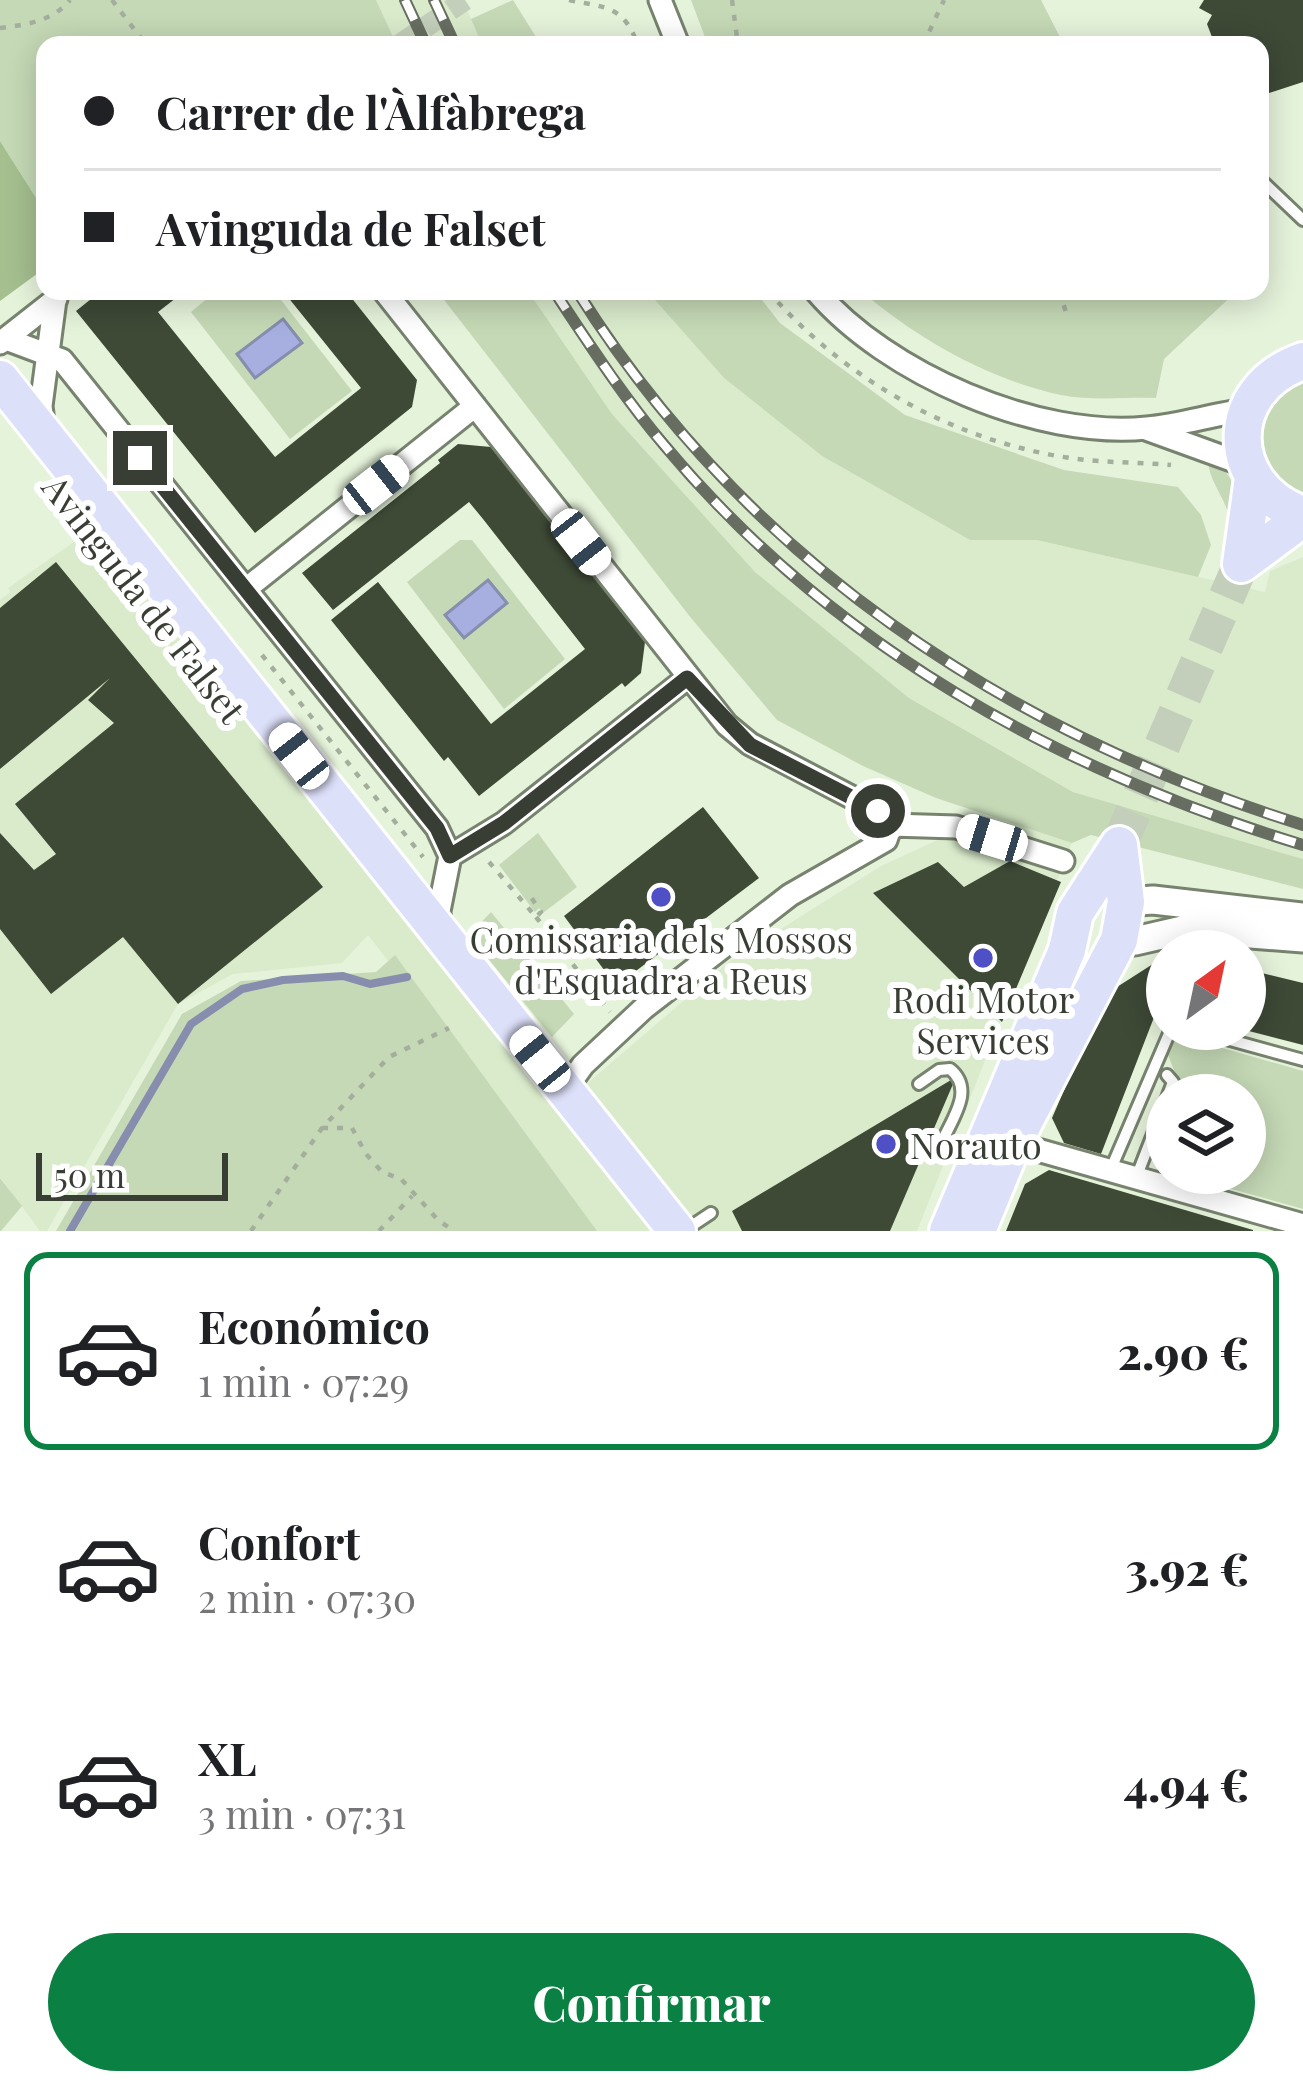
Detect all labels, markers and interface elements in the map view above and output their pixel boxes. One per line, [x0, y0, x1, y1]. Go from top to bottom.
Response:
text: Carrer de l'Àlfàbrega [156, 81, 586, 141]
text: Avinguda de Falset [156, 197, 546, 257]
route end [113, 431, 167, 485]
car [337, 449, 415, 521]
street label: Avinguda de Falset [32, 463, 258, 733]
car [545, 503, 617, 581]
car [263, 717, 335, 795]
route start [851, 784, 905, 838]
car [952, 810, 1032, 866]
marker: Comissaria dels Mossos d'Esquadra a Reus [648, 884, 674, 910]
place label: Comissaria dels Mossos d'Esquadra a Reus [469, 914, 853, 1003]
north arrow [1146, 930, 1266, 1050]
map controls [1146, 930, 1266, 1194]
marker: Rodi Motor Services [970, 945, 996, 971]
place label: Rodi Motor Services [892, 974, 1074, 1063]
car [503, 1020, 577, 1098]
button: layers [1146, 1074, 1266, 1194]
place label: Norauto [910, 1120, 1042, 1168]
marker: Norauto [873, 1131, 899, 1157]
scale bar [36, 1147, 228, 1200]
text: 50 m [54, 1152, 125, 1196]
text: Económico [198, 1295, 430, 1355]
icon: car [54, 1297, 162, 1405]
text: 2.90 € [1118, 1321, 1249, 1381]
text: 1 min · 07:29 [198, 1355, 409, 1407]
text: Confort [198, 1511, 360, 1571]
icon: car [54, 1513, 162, 1621]
text: 3.92 € [1126, 1537, 1249, 1597]
text: 2 min · 07:30 [198, 1571, 416, 1623]
text: XL [198, 1727, 257, 1787]
icon: car [54, 1729, 162, 1837]
text: 4.94 € [1124, 1753, 1249, 1813]
text: 3 min · 07:31 [198, 1787, 406, 1839]
button: Confirmar [48, 1933, 1255, 2071]

